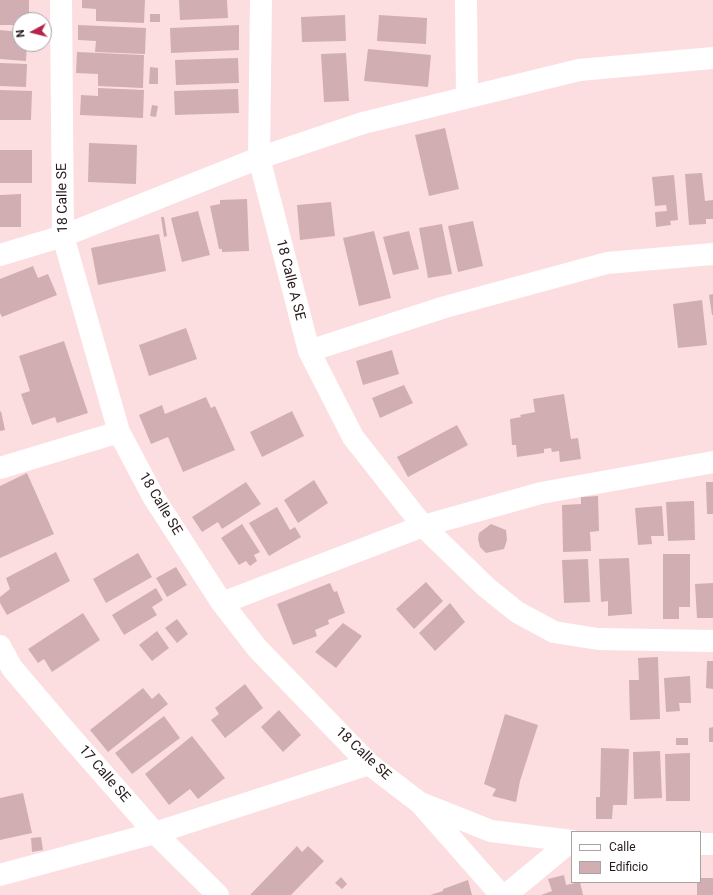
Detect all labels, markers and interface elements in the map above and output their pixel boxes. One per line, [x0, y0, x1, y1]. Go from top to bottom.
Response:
north arrow [12, 12, 52, 52]
text: N [14, 29, 28, 38]
street label: 18 Calle SE [54, 163, 72, 233]
street label: 18 Calle A SE [272, 238, 308, 322]
street label: 18 Calle SE [135, 470, 185, 538]
street label: 18 Calle SE [332, 724, 394, 784]
street label: 17 Calle SE [75, 742, 133, 806]
legend [571, 831, 701, 883]
text: Calle [609, 840, 636, 854]
text: Edificio [609, 860, 648, 874]

